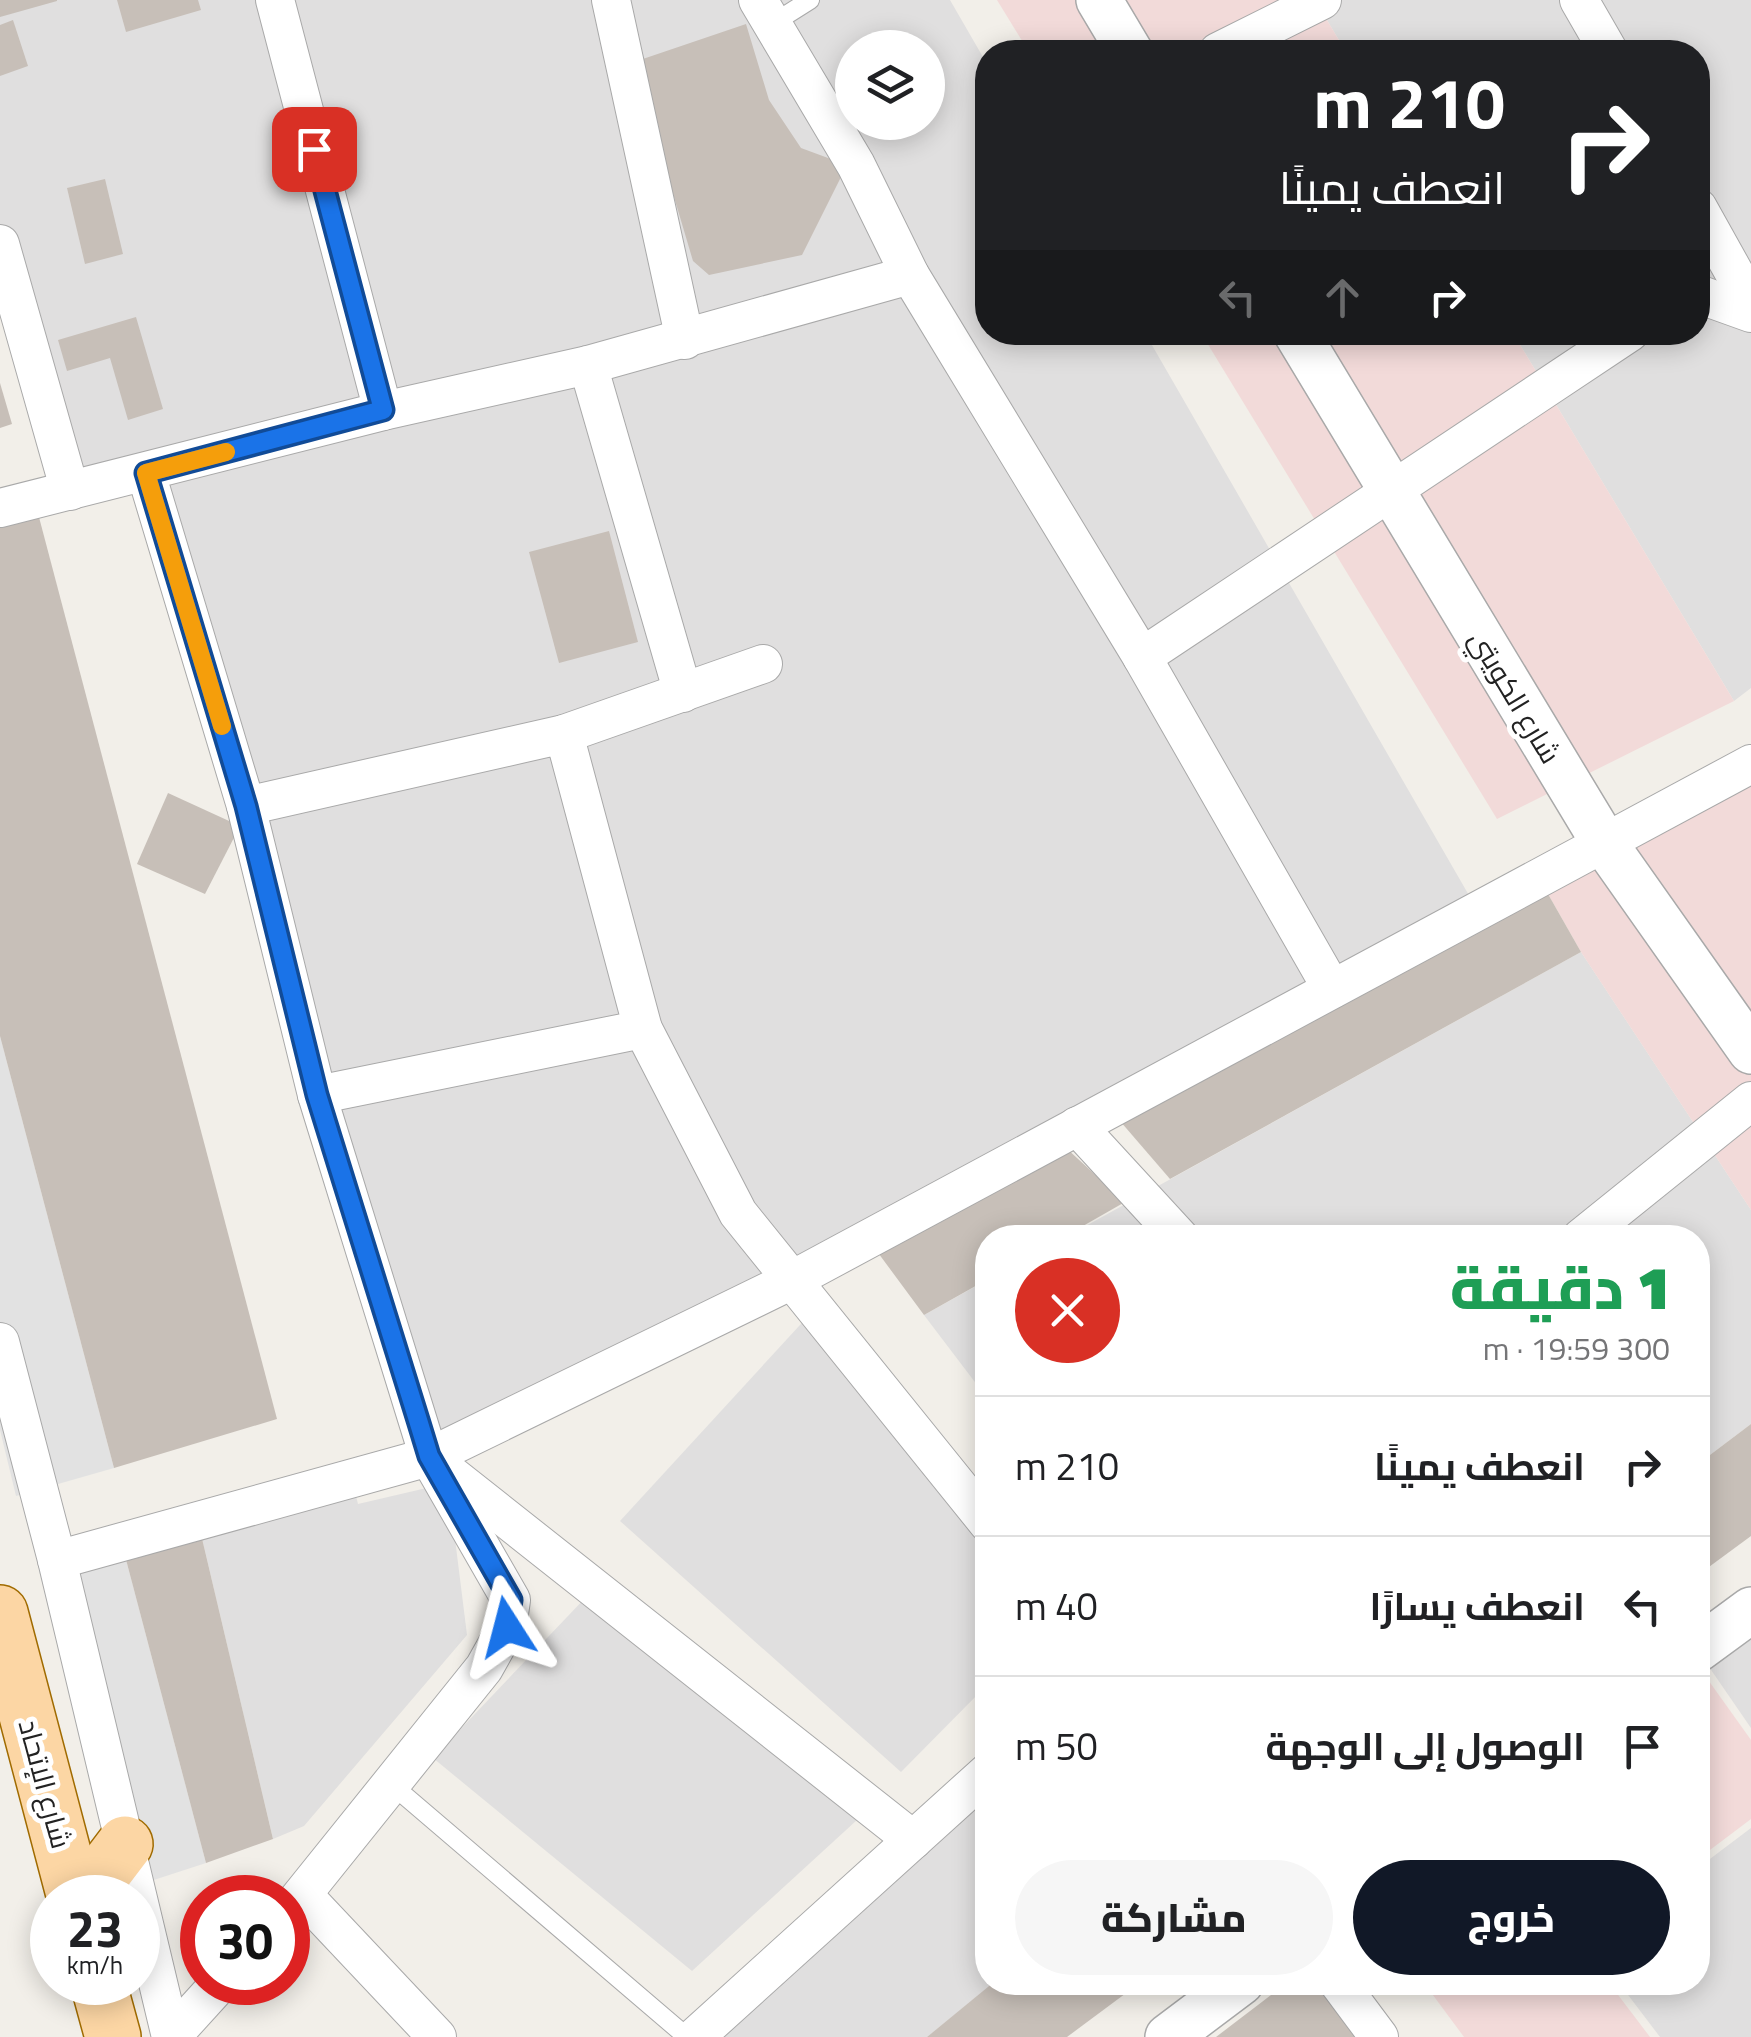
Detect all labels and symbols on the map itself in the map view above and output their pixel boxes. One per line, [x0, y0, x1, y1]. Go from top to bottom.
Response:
pin [272, 107, 357, 192]
street label: شارع الكويتي [1458, 622, 1572, 772]
position arrow [455, 1575, 559, 1679]
street label: شارع الإتحاد [8, 1715, 83, 1853]
speed limit sign: 30 [180, 1875, 310, 2005]

